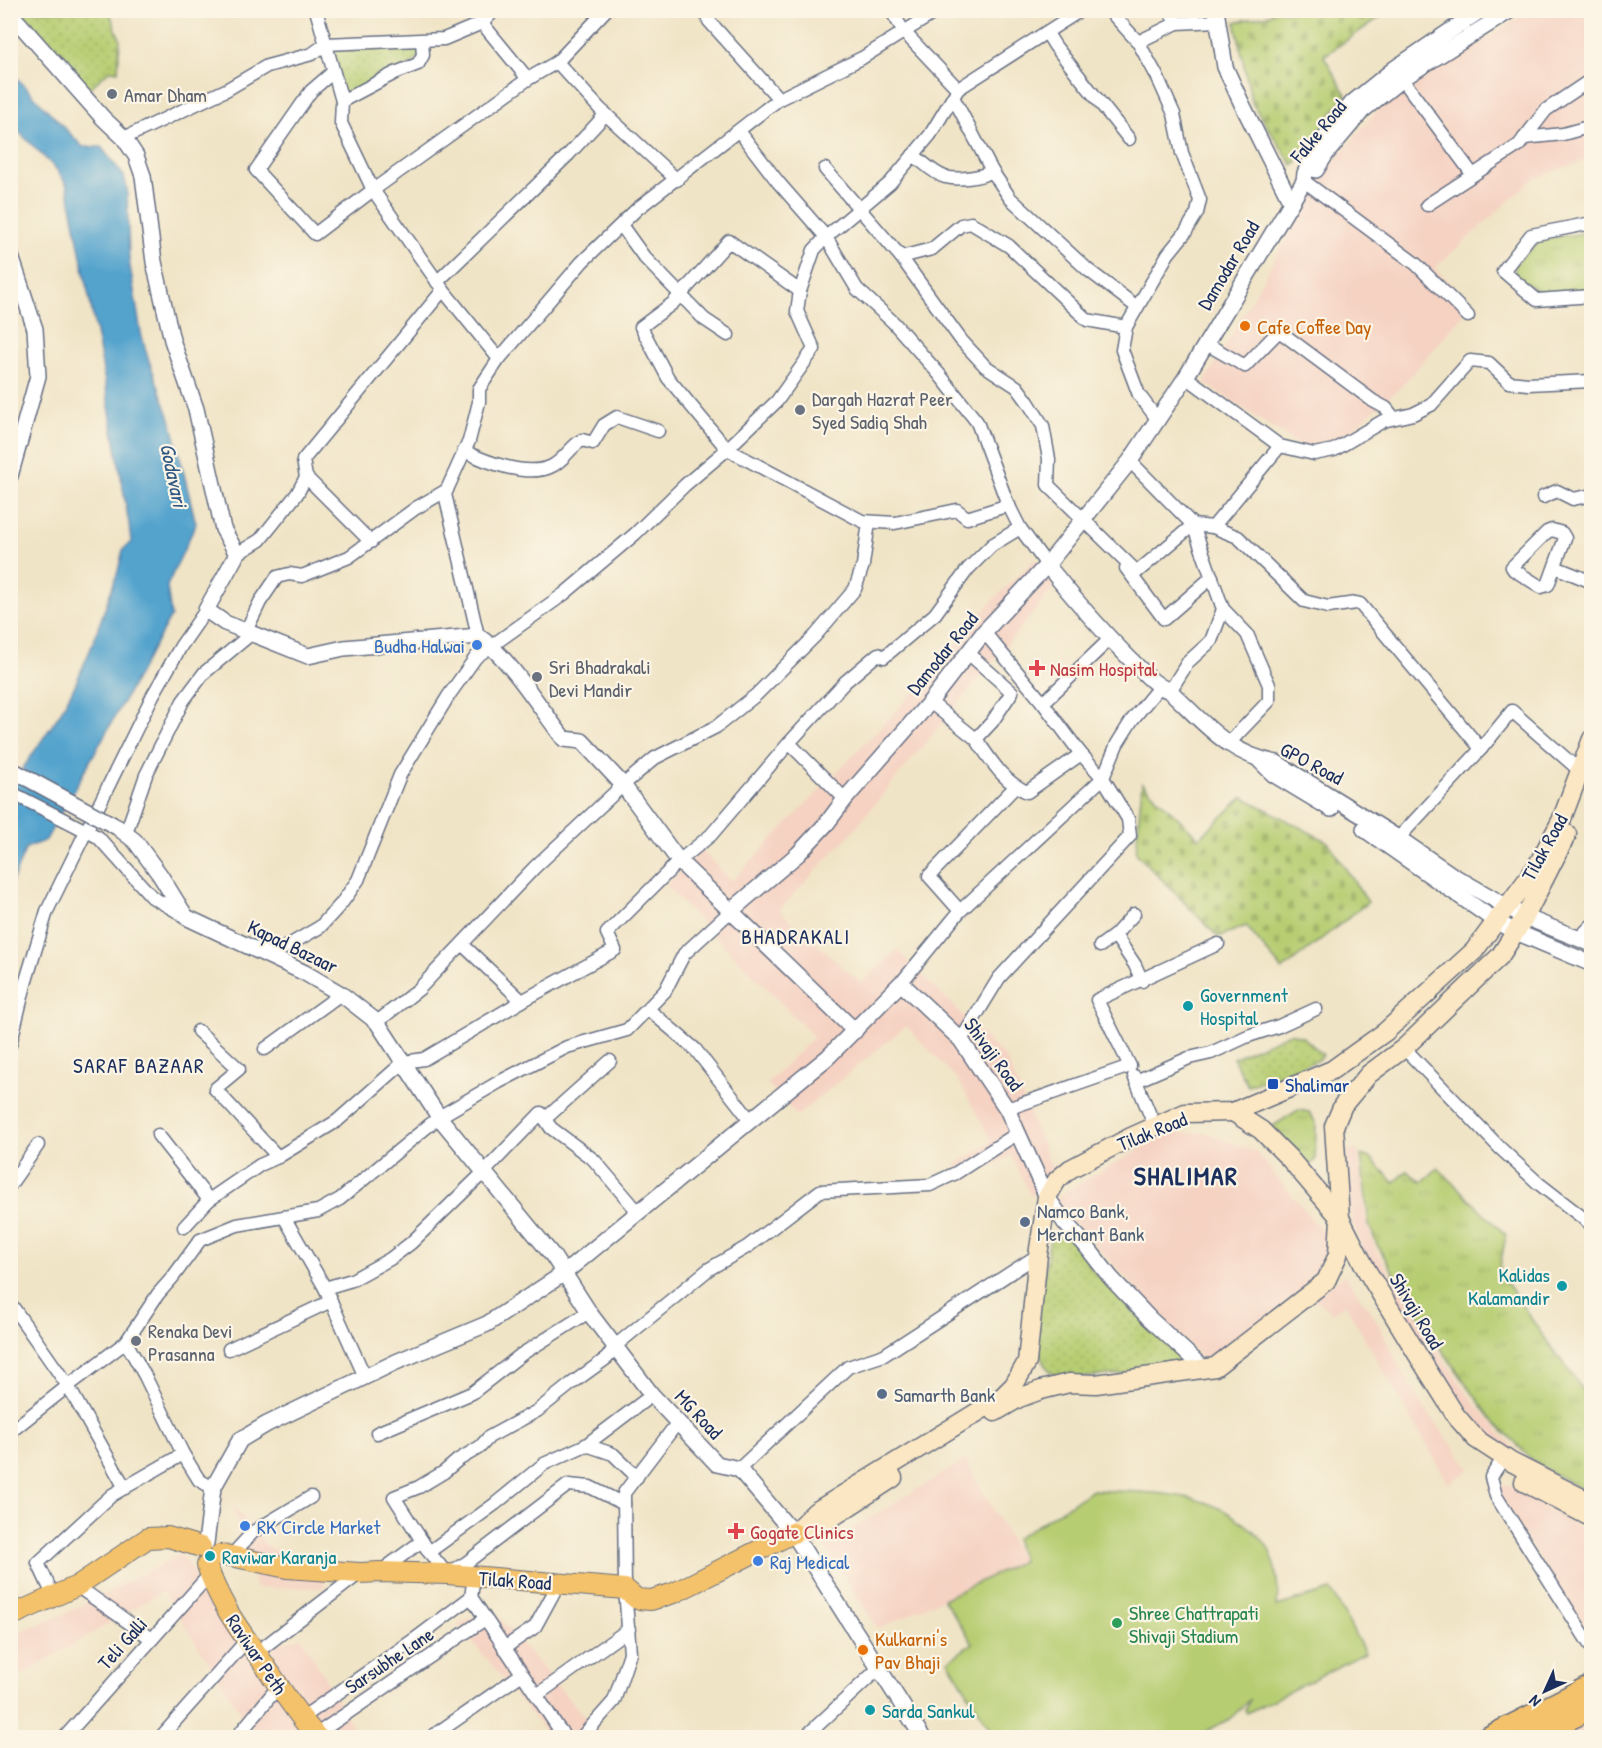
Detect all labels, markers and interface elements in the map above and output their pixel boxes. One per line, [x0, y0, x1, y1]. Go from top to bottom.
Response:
place label: Amar Dham [124, 81, 207, 108]
marker: Amar Dham [105, 87, 119, 101]
street label: Falke Road [1283, 94, 1352, 169]
street label: Damodar Road [1191, 215, 1265, 315]
place label: Cafe Coffee Day [1257, 313, 1371, 340]
marker: Cafe Coffee Day [1238, 319, 1252, 333]
place label: Dargah Hazrat Peer Syed Sadiq Shah [812, 385, 953, 435]
marker: Dargah Hazrat Peer Syed Sadiq Shah [793, 403, 807, 417]
water label: Godavari [153, 440, 195, 512]
street label: Damodar Road [900, 606, 984, 700]
place label: Budha Halwai [374, 632, 465, 659]
marker: Budha Halwai [470, 638, 484, 652]
place label: Sri Bhadrakali Devi Mandir [549, 653, 651, 703]
place label: Nasim Hospital [1050, 655, 1158, 682]
marker: Nasim Hospital [1028, 659, 1046, 677]
marker: Sri Bhadrakali Devi Mandir [530, 670, 544, 684]
street label: GPO Road [1276, 735, 1348, 791]
street label: Tilak Road [1515, 808, 1574, 885]
street label: Kapad Bazaar [243, 913, 343, 980]
district label: BHADRAKALI [741, 922, 851, 951]
place label: Government Hospital [1200, 981, 1289, 1031]
marker: Government Hospital [1181, 999, 1195, 1013]
street label: Shivaji Road [958, 1012, 1030, 1096]
district label: SARAF BAZAAR [73, 1051, 205, 1080]
place label: Shalimar [1285, 1071, 1350, 1098]
marker: Shalimar [1266, 1077, 1280, 1091]
street label: Tilak Road [1113, 1105, 1191, 1157]
district label: SHALIMAR [1134, 1158, 1238, 1193]
place label: Namco Bank, Merchant Bank [1037, 1197, 1144, 1247]
marker: Namco Bank, Merchant Bank [1018, 1215, 1032, 1229]
place label: Kalidas Kalamandir [1468, 1261, 1550, 1311]
street label: Shivaji Road [1384, 1268, 1450, 1354]
marker: Kalidas Kalamandir [1555, 1279, 1569, 1293]
place label: Renaka Devi Prasanna [148, 1317, 233, 1367]
marker: Renaka Devi Prasanna [129, 1334, 143, 1348]
place label: Samarth Bank [894, 1381, 995, 1408]
street label: MG Road [669, 1383, 729, 1445]
marker: Samarth Bank [875, 1387, 889, 1401]
place label: RK Circle Market [257, 1513, 382, 1540]
place label: Gogate Clinics [750, 1518, 854, 1545]
marker: RK Circle Market [238, 1519, 252, 1533]
marker: Gogate Clinics [727, 1522, 745, 1540]
place label: Raviwar Karanja [222, 1543, 336, 1570]
place label: Raj Medical [770, 1548, 850, 1575]
marker: Raviwar Karanja [203, 1549, 217, 1563]
marker: Raj Medical [751, 1554, 765, 1568]
street label: Tilak Road [478, 1564, 552, 1596]
place label: Shree Chattrapati Shivaji Stadium [1129, 1599, 1259, 1649]
street label: Raviwar Peth [220, 1608, 294, 1700]
street label: Teli Galli [91, 1611, 153, 1675]
marker: Shree Chattrapati Shivaji Stadium [1110, 1616, 1124, 1630]
street label: Sarsubhe Lane [339, 1620, 439, 1700]
place label: Kulkarni's Pav Bhaji [875, 1625, 947, 1675]
marker: Kulkarni's Pav Bhaji [856, 1643, 870, 1657]
north arrow [1515, 1661, 1575, 1721]
text: N [1523, 1690, 1545, 1712]
place label: Sarda Sankul [882, 1697, 975, 1724]
marker: Sarda Sankul [863, 1703, 877, 1717]

